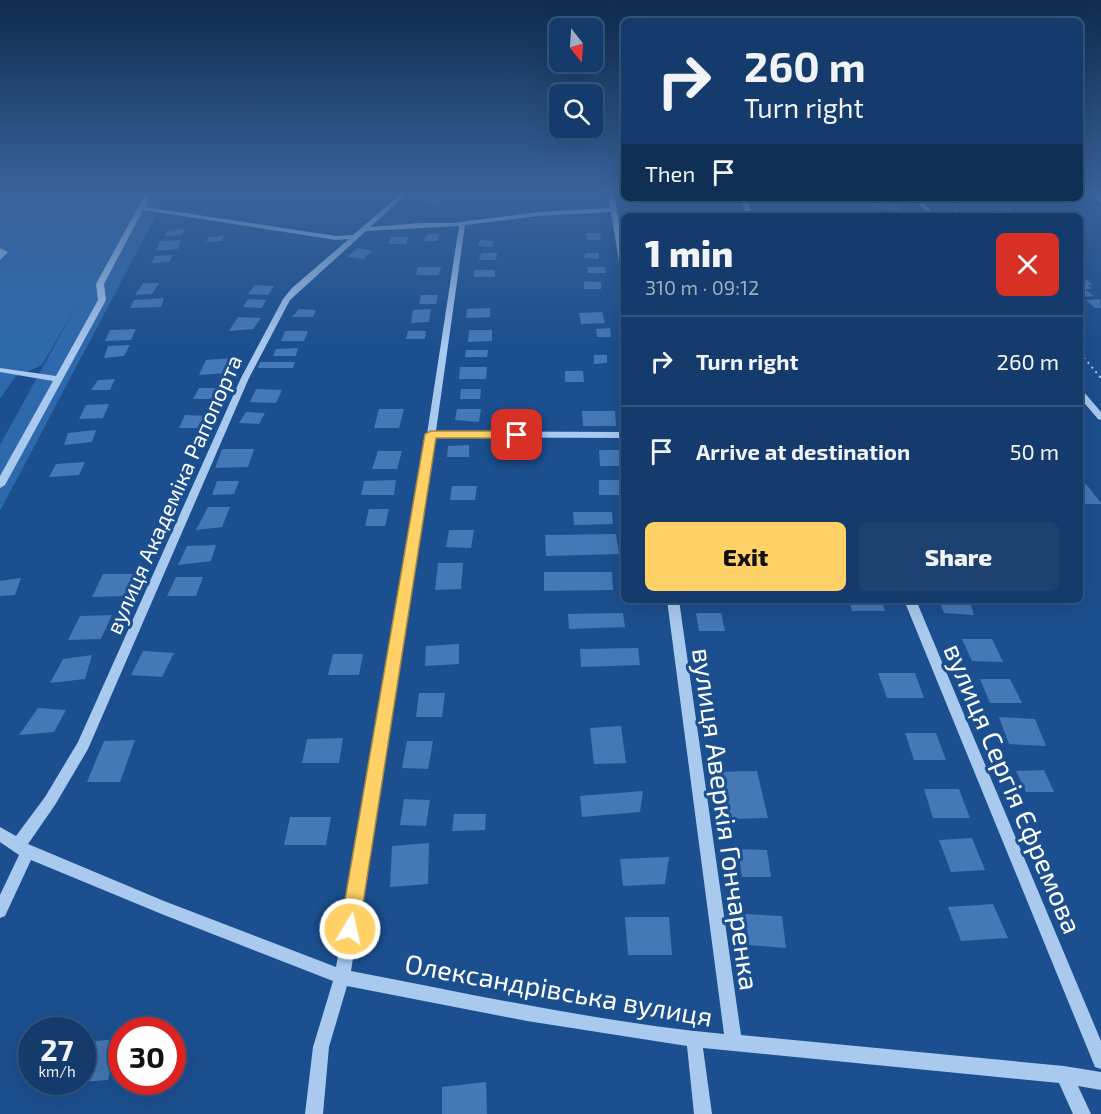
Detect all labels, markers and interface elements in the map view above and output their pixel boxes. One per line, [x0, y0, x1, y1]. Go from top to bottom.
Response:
north arrow [549, 18, 603, 72]
map controls [549, 18, 603, 138]
text: 260 m [744, 40, 866, 90]
icon: right [645, 42, 723, 120]
button: search [549, 84, 603, 138]
text: Turn right [744, 91, 864, 123]
icon: arrive [707, 156, 740, 189]
text: Then [645, 160, 695, 186]
text: 1 min [645, 231, 733, 274]
button: close [996, 233, 1059, 296]
text: 310 m · 09:12 [645, 275, 759, 299]
icon: right [645, 345, 678, 378]
text: Turn right [696, 348, 798, 374]
text: 260 m [997, 348, 1059, 374]
street label: вулиця Академіка Рапопорта [100, 350, 247, 638]
pin [491, 409, 542, 460]
icon: arrive [500, 418, 533, 451]
icon: arrive [645, 435, 678, 468]
text: Arrive at destination [696, 438, 910, 464]
text: 50 m [1010, 438, 1059, 464]
button: Exit [645, 522, 846, 591]
button: Share [858, 522, 1059, 591]
street label: вулиця Сергія Єфремова [937, 638, 1090, 938]
street label: вулиця Аверкія Гончаренка [686, 646, 767, 992]
position arrow [318, 897, 382, 961]
street label: Олександрівська вулиця [403, 946, 715, 1033]
speed limit sign: 30 [108, 1017, 186, 1095]
text: 27 [40, 1031, 74, 1067]
text: km/h [38, 1062, 76, 1080]

